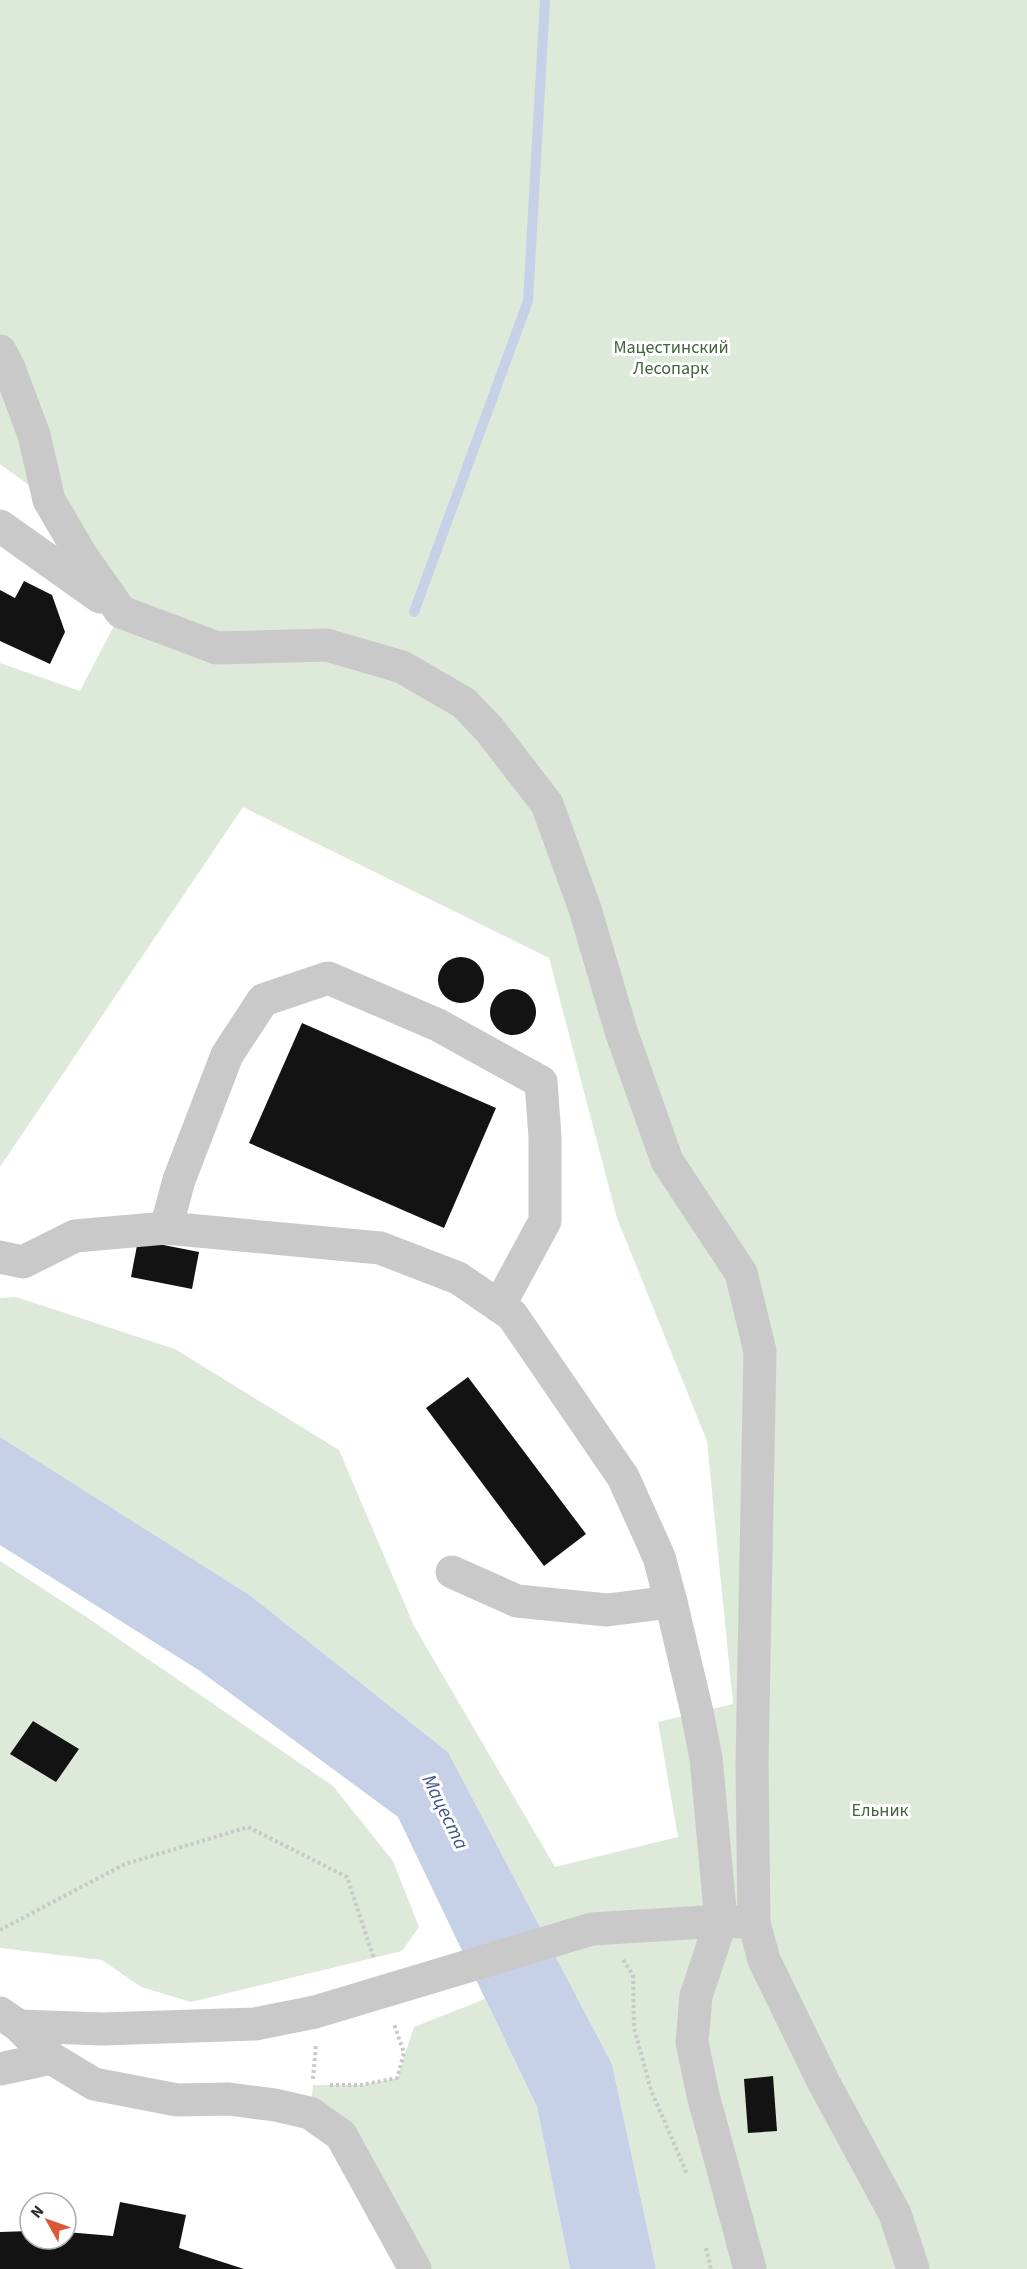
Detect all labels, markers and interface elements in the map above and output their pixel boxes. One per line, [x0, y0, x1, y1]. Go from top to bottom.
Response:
park label: Мацестинский Лесопарк [613, 335, 729, 381]
water label: Мацеста [415, 1770, 475, 1855]
park label: Ельник [851, 1798, 909, 1823]
north arrow [18, 2191, 78, 2251]
text: N [25, 2201, 49, 2223]

